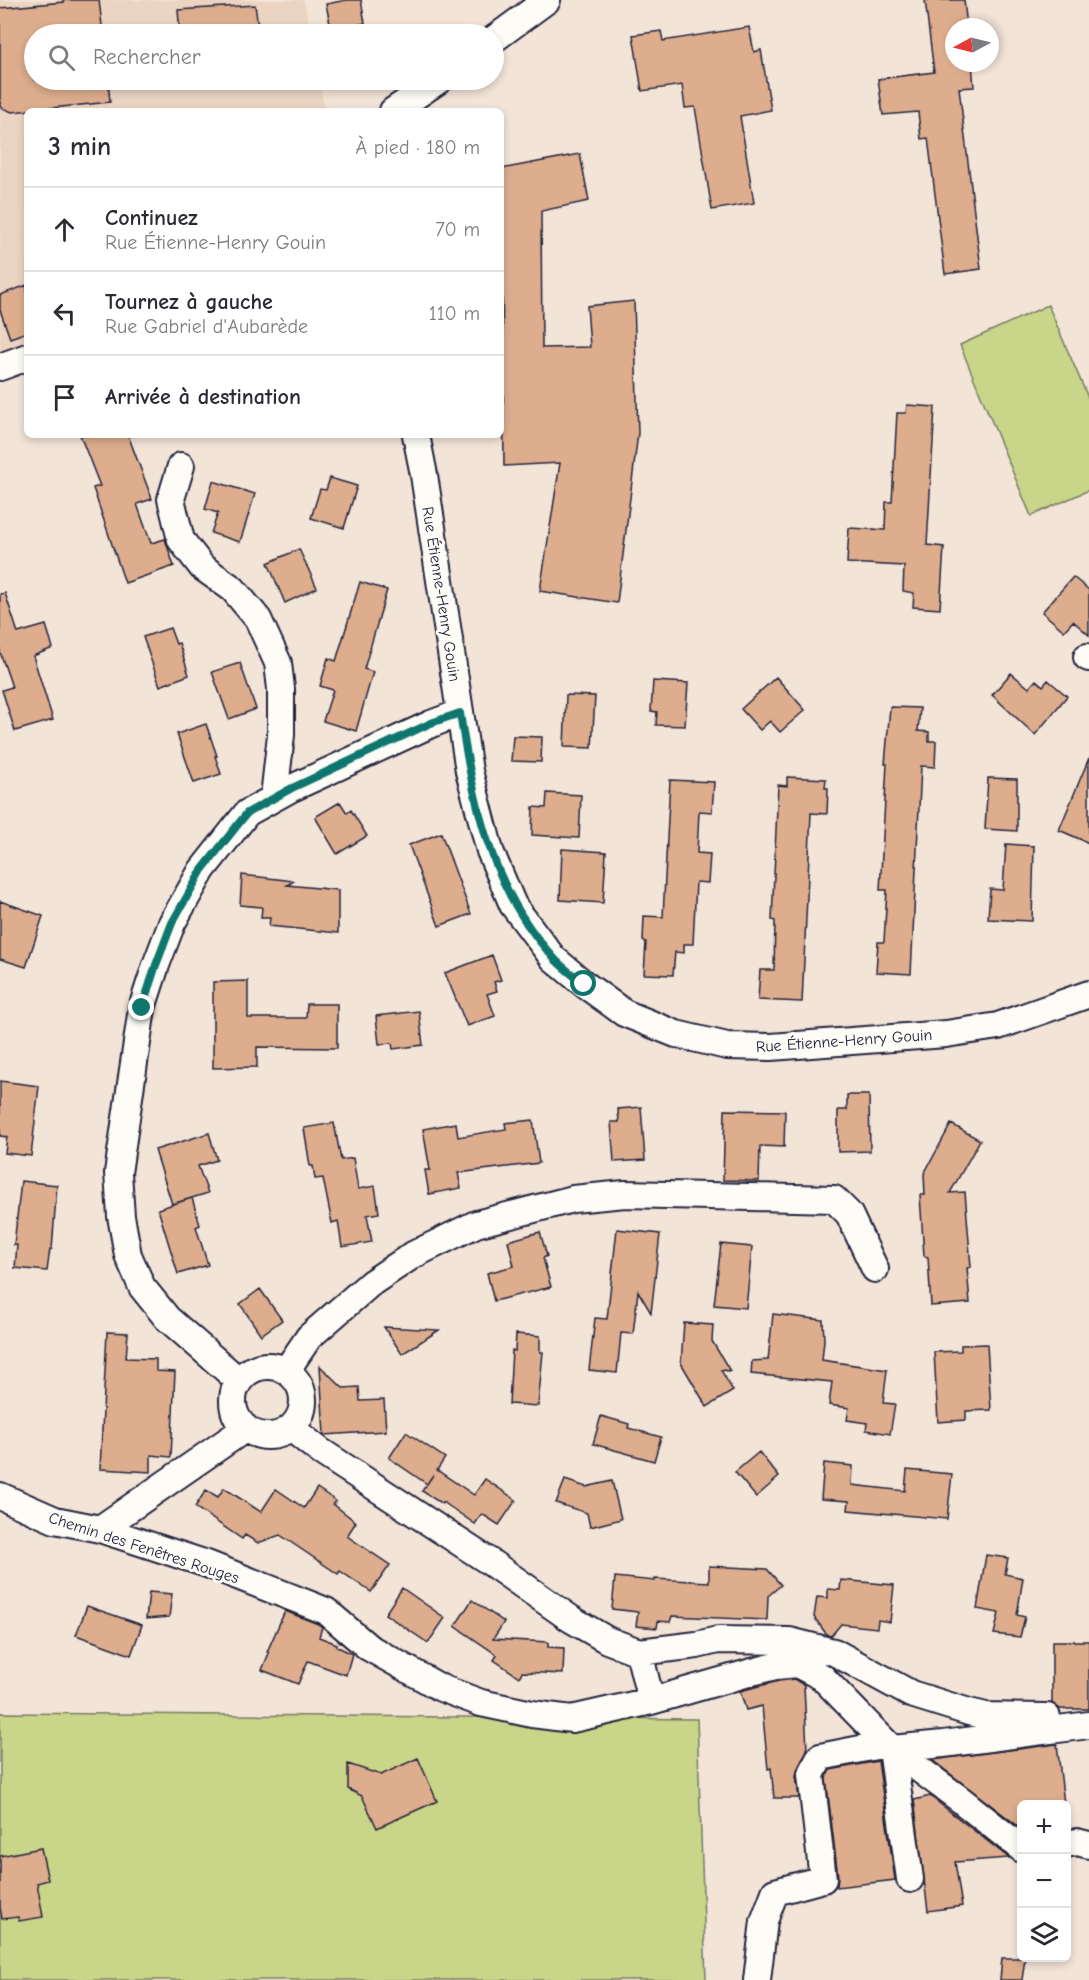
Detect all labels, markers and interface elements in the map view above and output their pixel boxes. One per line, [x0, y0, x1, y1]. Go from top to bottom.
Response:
north arrow [945, 18, 999, 72]
search box [24, 24, 504, 90]
icon: search [45, 41, 78, 74]
text: Rechercher [93, 44, 201, 70]
text: 3 min [48, 132, 111, 162]
text: À pied · 180 m [355, 136, 480, 159]
text: Continuez [105, 205, 198, 231]
icon: ahead [48, 213, 81, 246]
text: 70 m [435, 218, 480, 241]
text: Rue Étienne-Henry Gouin [105, 231, 326, 254]
text: Tournez à gauche [105, 289, 273, 315]
icon: left [48, 297, 81, 330]
text: 110 m [429, 302, 480, 325]
text: Rue Gabriel d'Aubarède [105, 315, 308, 338]
icon: arrive [48, 381, 81, 414]
text: Arrivée à destination [105, 384, 301, 410]
street label: Rue Étienne-Henry Gouin [418, 505, 465, 683]
route start [570, 970, 596, 996]
route end [128, 994, 154, 1020]
street label: Rue Étienne-Henry Gouin [755, 1025, 933, 1056]
street label: Chemin des Fenêtres Rouges [46, 1509, 241, 1587]
map controls [1017, 1800, 1071, 1962]
button: + [1017, 1800, 1071, 1854]
button: − [1017, 1854, 1071, 1908]
button: layers [1017, 1908, 1071, 1962]

